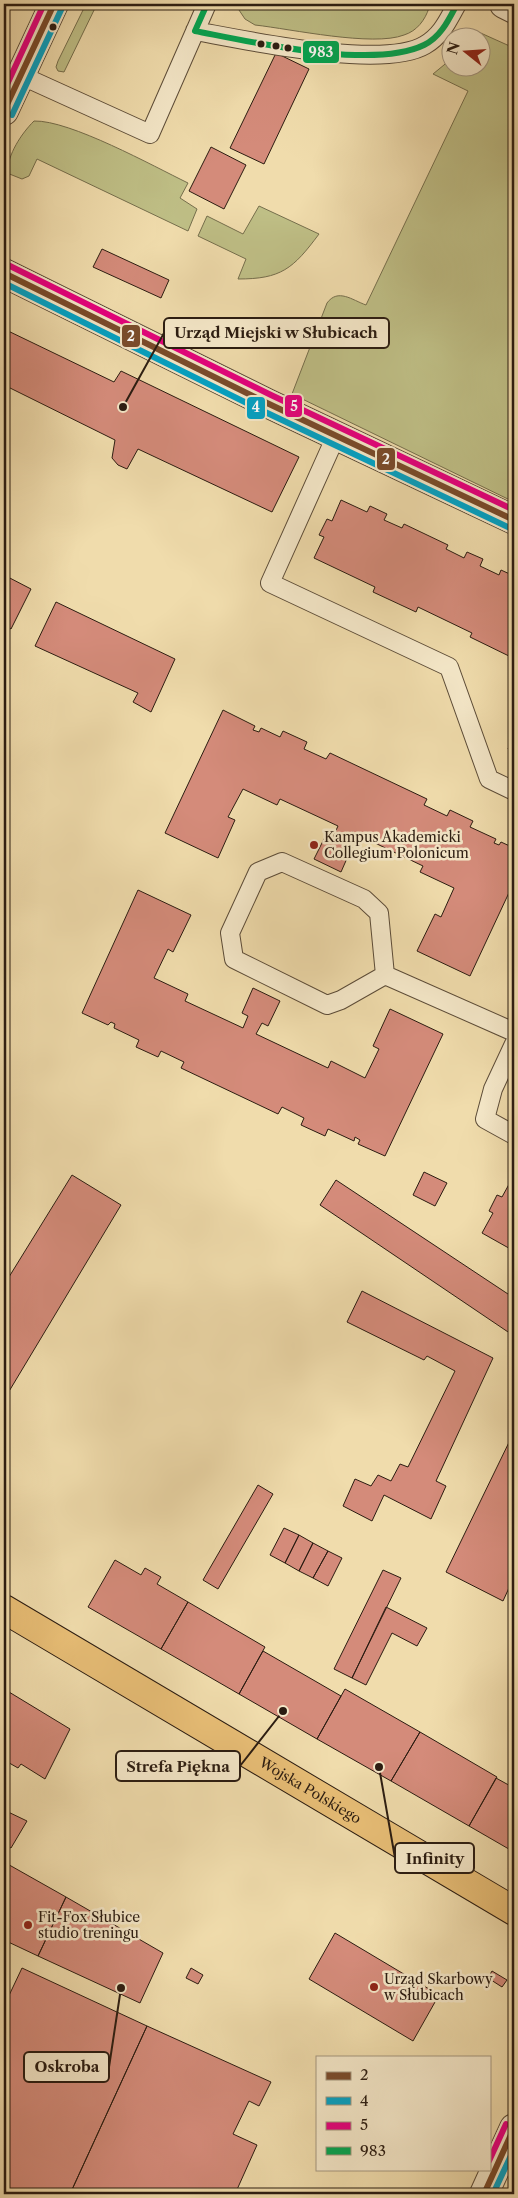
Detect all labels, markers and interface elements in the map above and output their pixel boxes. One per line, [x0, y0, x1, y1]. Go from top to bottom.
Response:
unlabelled marker [48, 22, 58, 32]
north arrow [440, 28, 490, 78]
unlabelled marker [256, 39, 266, 49]
line badge: 983 [302, 40, 340, 64]
text: N [443, 40, 464, 57]
unlabelled marker [271, 41, 281, 51]
unlabelled marker [283, 43, 293, 53]
text: 983 [309, 43, 334, 61]
callout: Urząd Miejski w Słubicach [164, 318, 389, 348]
text: Urząd Miejski w Słubicach [174, 323, 379, 342]
line badge: 2 [121, 324, 141, 348]
text: 2 [127, 327, 135, 345]
line badge: 5 [284, 394, 303, 418]
line badge: 4 [246, 396, 266, 420]
text: 5 [290, 397, 298, 415]
text: 4 [252, 398, 260, 416]
line badge: 2 [376, 447, 396, 471]
text: 2 [382, 450, 390, 468]
place label: Kampus Akademicki Collegium Polonicum [324, 828, 469, 862]
marker: Kampus Akademicki Collegium Polonicum [308, 839, 320, 851]
callout: Strefa Piękna [116, 1751, 240, 1781]
street label: Wojska Polskiego [255, 1753, 365, 1828]
text: Strefa Piękna [126, 1757, 230, 1776]
callout: Infinity [395, 1843, 474, 1873]
text: Infinity [406, 1849, 465, 1868]
place label: Fit-Fox Słubice studio treningu [38, 1908, 140, 1942]
marker: Fit-Fox Słubice studio treningu [22, 1919, 34, 1931]
place label: Urząd Skarbowy w Słubicach [383, 1970, 493, 2004]
marker: Urząd Skarbowy w Słubicach [368, 1981, 380, 1993]
callout: Oskroba [24, 2052, 109, 2082]
legend [316, 2056, 490, 2170]
text: Oskroba [35, 2057, 100, 2076]
text: 2 [360, 2065, 369, 2084]
text: 4 [360, 2091, 369, 2110]
text: 5 [360, 2115, 368, 2134]
text: 983 [360, 2141, 386, 2160]

